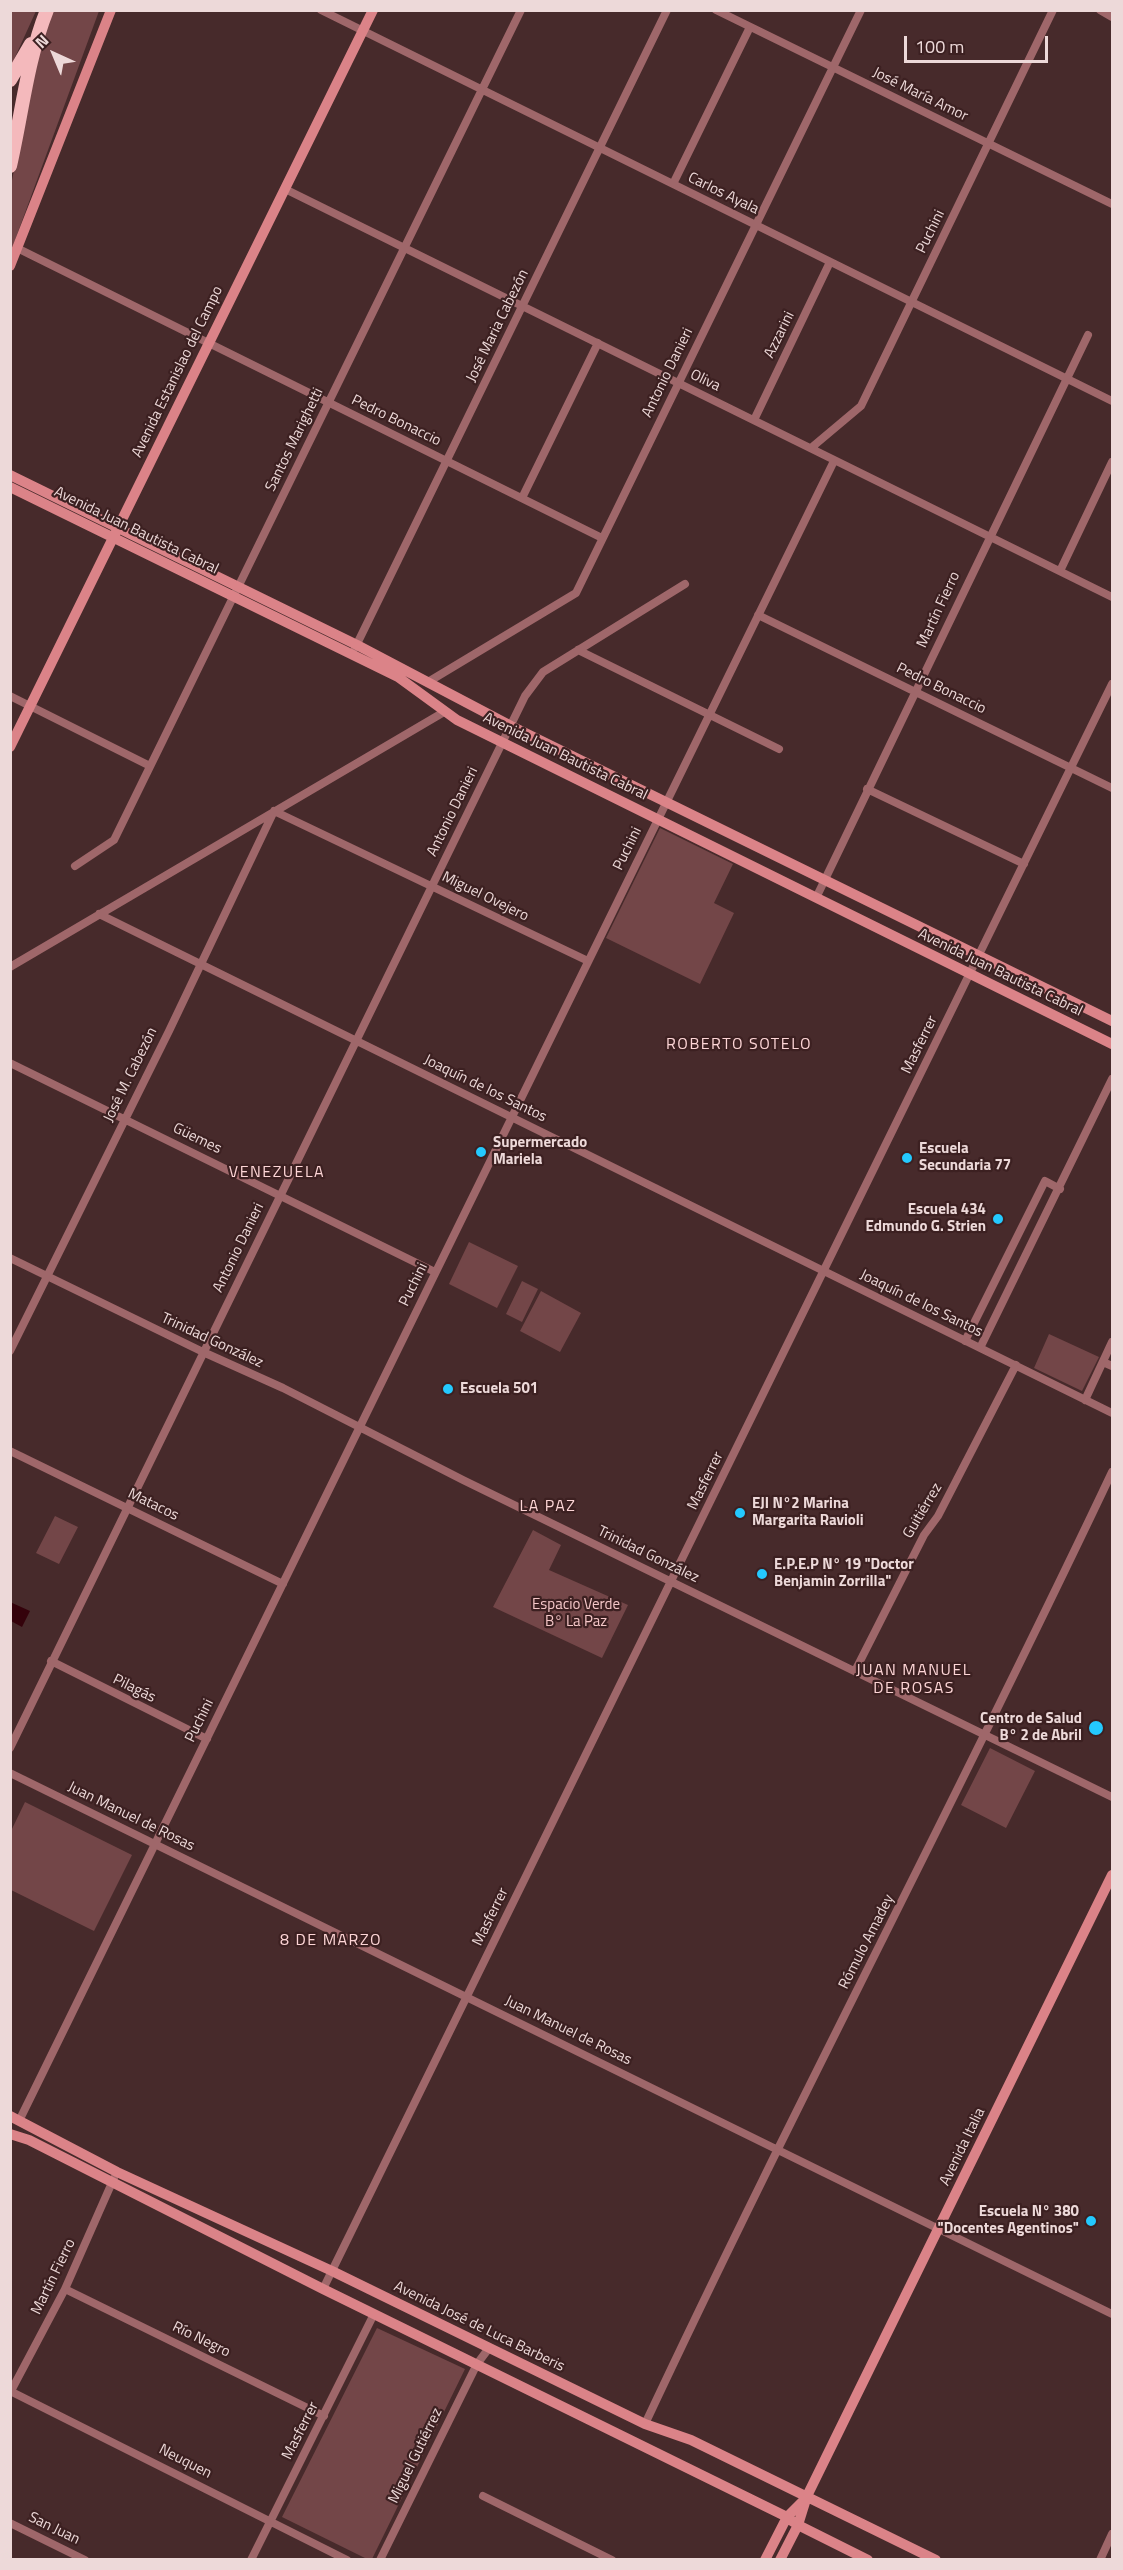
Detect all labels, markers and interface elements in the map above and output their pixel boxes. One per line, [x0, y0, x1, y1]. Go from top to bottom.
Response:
north arrow [24, 24, 84, 84]
scale bar [907, 24, 1051, 62]
text: N [29, 29, 54, 54]
text: 100 m [915, 33, 964, 60]
street label: José María Amor [869, 64, 971, 126]
street label: Carlos Ayala [685, 169, 761, 219]
street label: Puchini [913, 207, 949, 257]
street label: José Maria Cabezón [463, 267, 533, 385]
street label: Avenida Estanislao del Campo [129, 283, 227, 461]
street label: Azzarini [761, 309, 799, 361]
street label: Antonio Danieri [639, 325, 697, 421]
street label: Oliva [687, 366, 723, 396]
street label: Santos Marighetti [262, 385, 328, 495]
street label: Pedro Bonaccio [348, 392, 444, 450]
street label: Avenida Juan Bautista Cabral [51, 483, 221, 579]
street label: Martín Fierro [913, 569, 965, 651]
street label: Pedro Bonaccio [893, 660, 989, 718]
street label: Avenida Juan Bautista Cabral [480, 709, 650, 805]
street label: Antonio Danieri [424, 764, 482, 860]
street label: Puchini [610, 824, 646, 874]
street label: Miguel Ovejero [439, 868, 531, 926]
street label: Avenida Juan Bautista Cabral [915, 925, 1085, 1021]
street label: Masferrer [898, 1013, 942, 1077]
street label: José M. Cabezón [100, 1025, 162, 1125]
district label: ROBERTO SOTELO [666, 1035, 812, 1055]
street label: Joaquín de los Santos [421, 1051, 549, 1127]
street label: Güemes [170, 1120, 224, 1158]
place label: Supermercado Mariela [493, 1134, 587, 1169]
place label: Escuela Secundaria 77 [919, 1140, 1011, 1175]
marker: Supermercado Mariela [474, 1145, 488, 1159]
marker: Escuela Secundaria 77 [900, 1151, 914, 1165]
district label: VENEZUELA [229, 1163, 325, 1183]
street label: Antonio Danieri [210, 1200, 268, 1296]
place label: Escuela 434 Edmundo G. Strien [866, 1201, 986, 1236]
marker: Escuela 434 Edmundo G. Strien [991, 1212, 1005, 1226]
street label: Puchini [396, 1260, 432, 1310]
street label: Joaquín de los Santos [857, 1266, 985, 1342]
street label: Trinidad González [158, 1309, 266, 1373]
place label: Escuela 501 [460, 1380, 538, 1398]
marker: Escuela 501 [441, 1382, 455, 1396]
street label: Masferrer [684, 1449, 728, 1513]
street label: Guitiérrez [900, 1480, 946, 1542]
street label: Matacos [125, 1485, 181, 1525]
place label: EJI N°2 Marina Margarita Ravioli [752, 1495, 864, 1530]
district label: LA PAZ [520, 1497, 576, 1517]
marker: EJI N°2 Marina Margarita Ravioli [733, 1506, 747, 1520]
street label: Trinidad González [594, 1523, 702, 1587]
place label: E.P.E.P N° 19 "Doctor Benjamin Zorrilla" [774, 1556, 914, 1591]
marker: E.P.E.P N° 19 "Doctor Benjamin Zorrilla" [755, 1567, 769, 1581]
park label: Espacio Verde B° La Paz [532, 1596, 620, 1631]
district label: JUAN MANUEL DE ROSAS [856, 1661, 972, 1699]
street label: Pilagás [110, 1671, 158, 1707]
street label: Puchini [182, 1696, 218, 1746]
place label: Centro de Salud B° 2 de Abril [980, 1710, 1082, 1745]
marker: Centro de Salud B° 2 de Abril [1087, 1719, 1105, 1737]
street label: Juan Manuel de Rosas [65, 1778, 197, 1856]
street label: Masferrer [469, 1885, 513, 1949]
street label: Rómulo Amadey [835, 1892, 899, 1992]
district label: 8 DE MARZO [280, 1931, 382, 1951]
street label: Juan Manuel de Rosas [502, 1992, 634, 2070]
street label: Avenida Italia [936, 2105, 990, 2189]
place label: Escuela N° 380 "Docentes Agentinos" [938, 2203, 1079, 2238]
marker: Escuela N° 380 "Docentes Agentinos" [1084, 2214, 1098, 2228]
street label: Martín Fierro [28, 2236, 80, 2318]
street label: Avenida José de Luca Barberis [391, 2278, 567, 2376]
street label: Río Negro [169, 2318, 233, 2362]
street label: Masferrer [279, 2399, 323, 2463]
street label: Miguel Gutiérrez [385, 2405, 447, 2507]
street label: Neuquen [155, 2441, 215, 2483]
street label: San Juan [25, 2509, 83, 2549]

